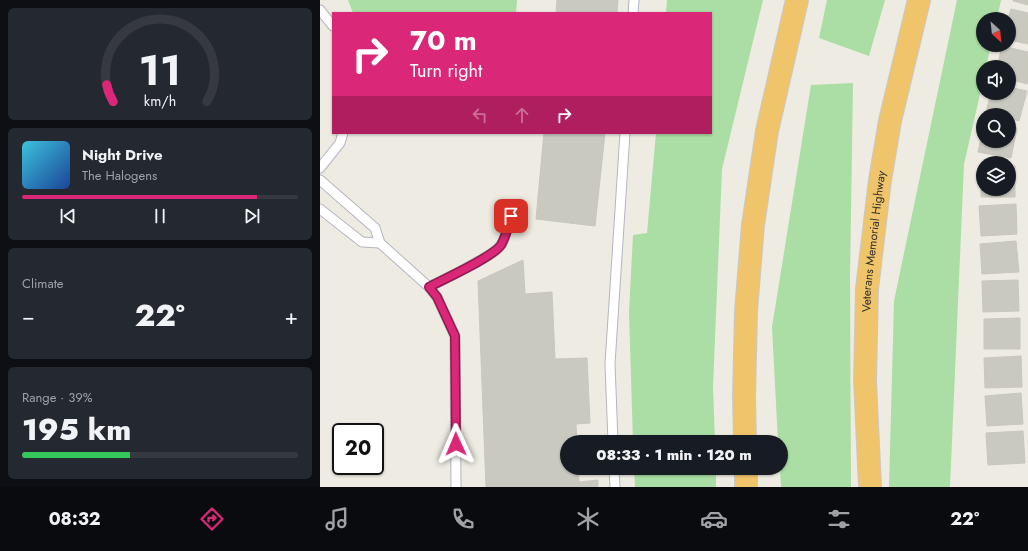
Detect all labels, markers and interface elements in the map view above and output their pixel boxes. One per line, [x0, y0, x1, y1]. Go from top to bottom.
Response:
north arrow [976, 12, 1016, 52]
map controls [976, 12, 1016, 196]
text: 70 m [410, 20, 477, 61]
icon: right [344, 28, 396, 80]
text: 11 [139, 40, 181, 101]
text: Turn right [410, 58, 482, 84]
button: sound [976, 60, 1016, 100]
text: km/h [144, 90, 176, 110]
icon: left [469, 104, 491, 126]
icon: ahead [511, 104, 533, 126]
icon: right [553, 104, 575, 126]
button: search [976, 108, 1016, 148]
text: Night Drive [82, 144, 163, 166]
button: layers [976, 156, 1016, 196]
text: The Halogens [82, 166, 157, 185]
street label: Veterans Memorial Highway [857, 169, 891, 312]
pin [494, 199, 528, 233]
icon: previous [57, 205, 79, 227]
icon: pause [149, 205, 171, 227]
icon: next [241, 205, 263, 227]
icon: arrive [500, 205, 522, 227]
text: Climate [22, 274, 63, 293]
text: 22° [135, 294, 185, 337]
text: − [22, 300, 35, 332]
text: + [284, 300, 298, 332]
text: Range · 39% [22, 388, 93, 407]
text: 195 km [22, 408, 131, 451]
speed limit sign: 20 [332, 423, 384, 475]
position arrow [435, 423, 477, 465]
text: 08:33 · 1 min · 120 m [596, 444, 752, 466]
icon: directions [198, 505, 226, 533]
icon: music [323, 505, 351, 533]
icon: phone [449, 505, 477, 533]
icon: climate [574, 505, 602, 533]
icon: car [700, 505, 728, 533]
icon: filters [825, 505, 853, 533]
text: 08:32 [49, 506, 101, 532]
text: 22° [950, 506, 979, 532]

